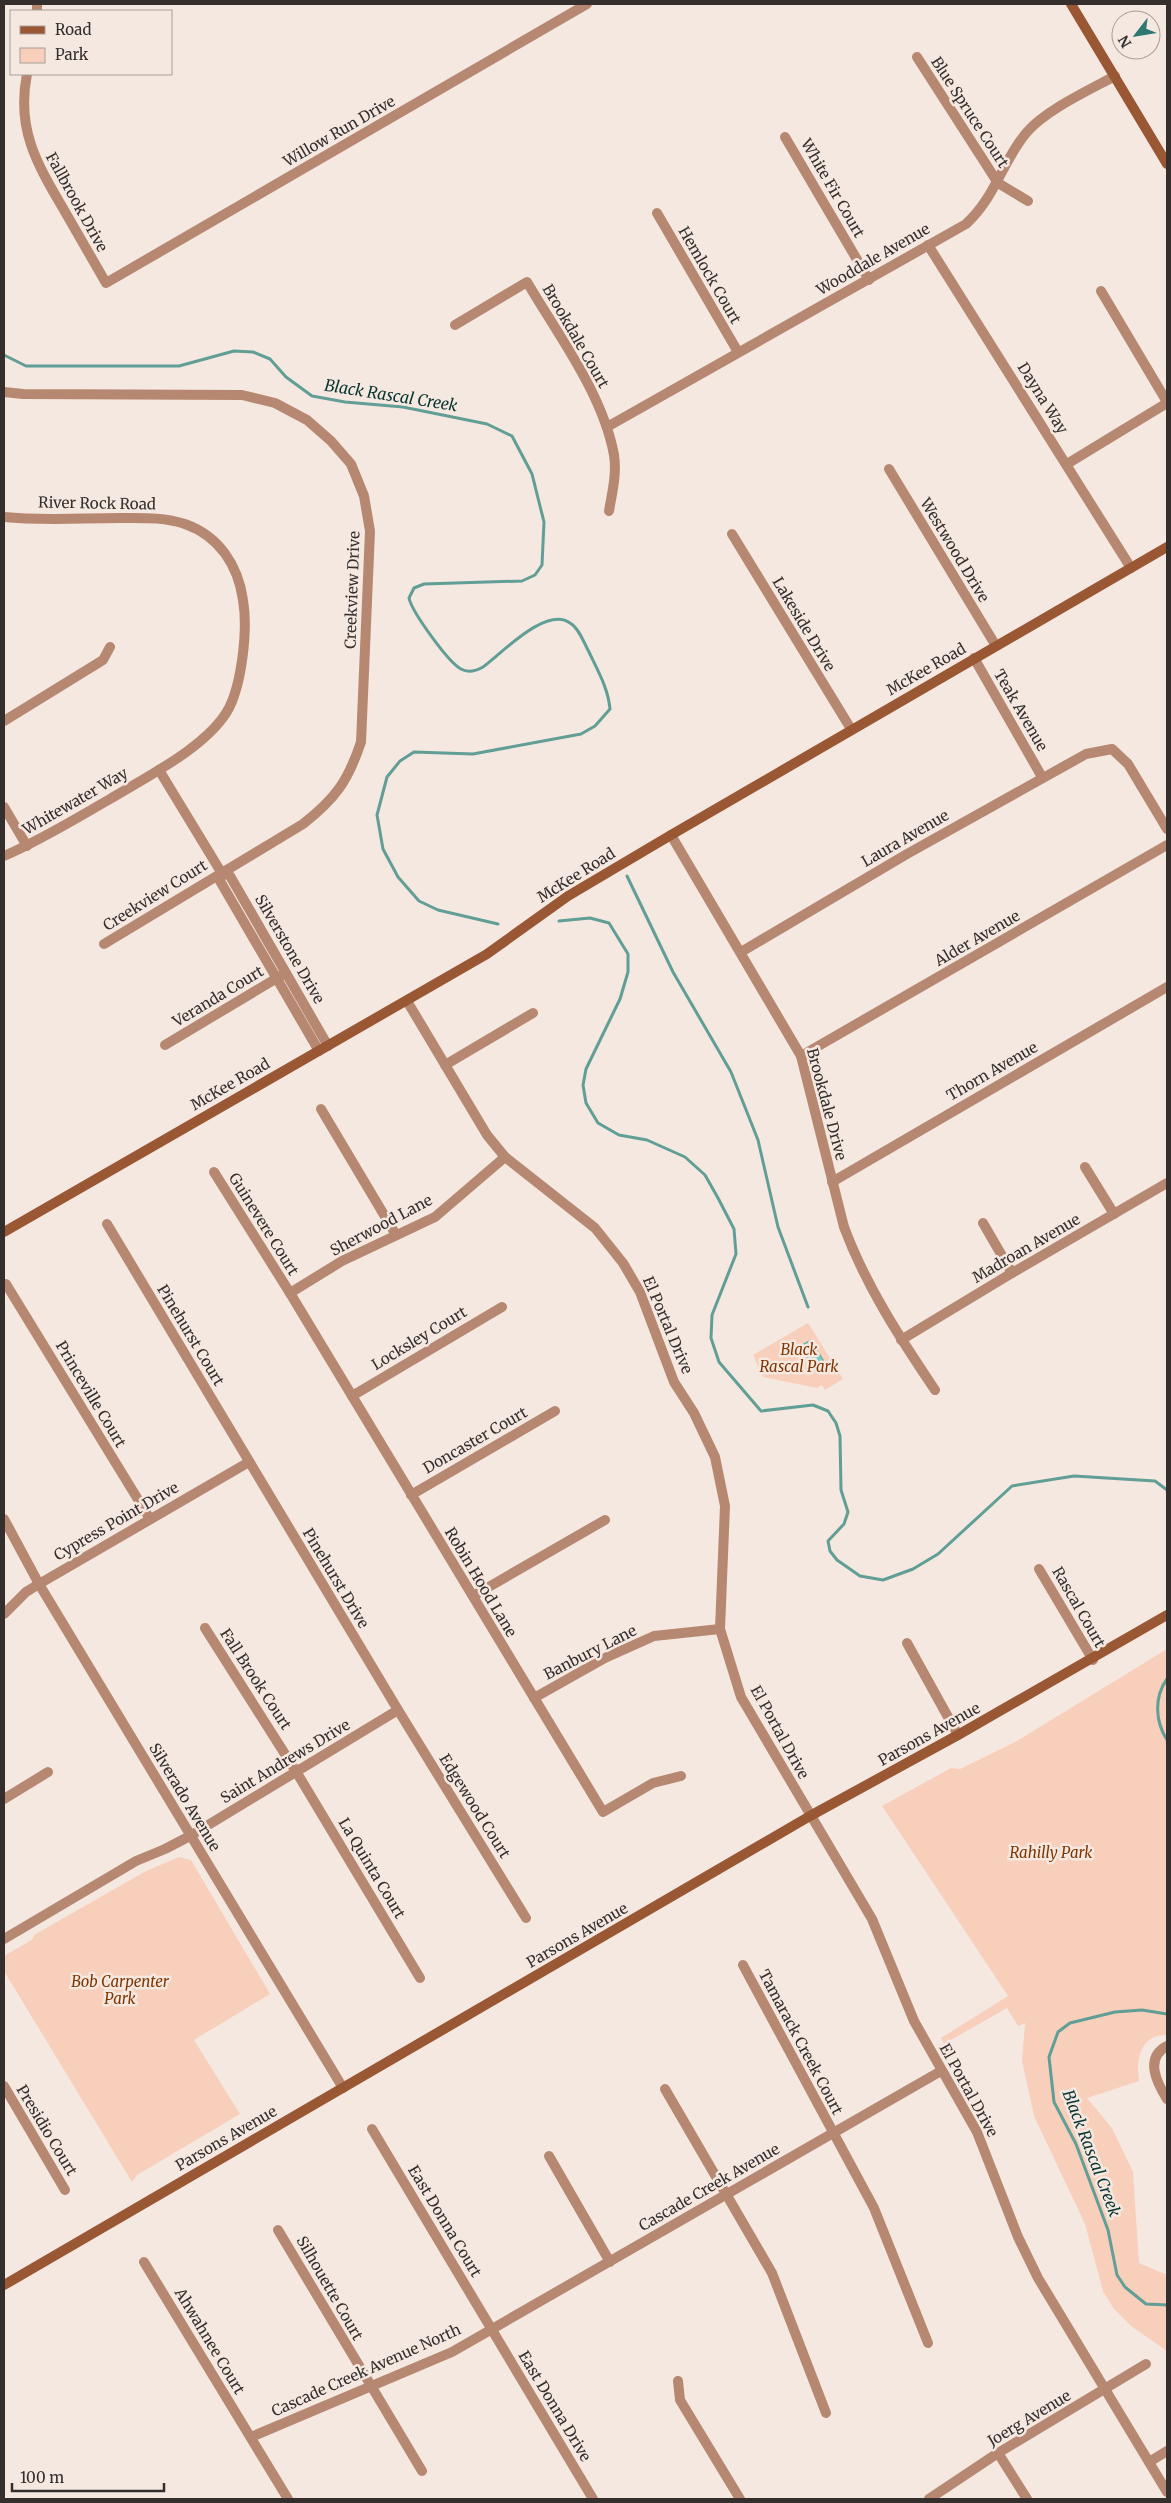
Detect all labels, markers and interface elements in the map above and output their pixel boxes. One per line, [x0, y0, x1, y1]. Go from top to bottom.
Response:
legend [10, 10, 172, 75]
north arrow [1111, 10, 1161, 60]
text: Road [55, 20, 91, 39]
text: N [1114, 32, 1135, 51]
text: Park [55, 45, 89, 64]
street label: Blue Spruce Court [927, 53, 1013, 171]
street label: Willow Run Drive [279, 91, 398, 171]
street label: White Fir Court [796, 134, 869, 241]
street label: Fallbrook Drive [42, 149, 112, 255]
street label: Wooddale Avenue [812, 219, 933, 300]
street label: Hemlock Court [675, 223, 746, 327]
street label: Brookdale Court [539, 281, 614, 391]
street label: Dayna Way [1014, 359, 1072, 437]
water label: Black Rascal Creek [323, 375, 459, 415]
street label: River Rock Road [38, 492, 156, 514]
street label: Westwood Drive [916, 494, 994, 606]
street label: Creekview Drive [340, 531, 364, 649]
street label: Lakeside Drive [768, 574, 840, 675]
street label: McKee Road [883, 639, 969, 699]
street label: Teak Avenue [990, 666, 1052, 755]
street label: Whitewater Way [18, 763, 131, 839]
street label: Laura Avenue [858, 805, 952, 871]
street label: McKee Road [533, 844, 619, 906]
street label: Creekview Court [99, 855, 211, 935]
street label: Silverstone Drive [251, 891, 329, 1007]
street label: Alder Avenue [930, 906, 1023, 971]
street label: Veranda Court [168, 961, 267, 1031]
street label: Thorn Avenue [943, 1037, 1041, 1105]
street label: Brookdale Drive [803, 1046, 851, 1162]
street label: McKee Road [187, 1054, 273, 1114]
street label: Guinevere Court [225, 1169, 303, 1279]
street label: Sherwood Lane [327, 1190, 435, 1260]
street label: Madroan Avenue [969, 1209, 1083, 1287]
street label: El Portal Drive [639, 1273, 697, 1377]
street label: Pinehurst Court [153, 1281, 229, 1389]
street label: Locksley Court [368, 1302, 470, 1374]
street label: Princeville Court [52, 1337, 130, 1451]
park label: Black Rascal Park [759, 1340, 839, 1376]
street label: Doncaster Court [419, 1402, 531, 1478]
street label: Cypress Point Drive [50, 1477, 182, 1565]
street label: Robin Hood Lane [441, 1524, 521, 1640]
street label: Pinehurst Drive [299, 1525, 373, 1632]
street label: Rascal Court [1048, 1563, 1110, 1651]
street label: Banbury Lane [540, 1620, 640, 1683]
street label: Fall Brook Court [216, 1625, 296, 1733]
street label: El Portal Drive [746, 1682, 814, 1782]
street label: Parsons Avenue [875, 1698, 983, 1770]
street label: Saint Andrews Drive [217, 1715, 353, 1807]
street label: Silverado Avenue [145, 1739, 225, 1855]
street label: Edgewood Court [435, 1750, 515, 1862]
street label: La Quinta Court [334, 1814, 410, 1922]
park label: Rahilly Park [1009, 1843, 1093, 1862]
street label: Parsons Avenue [523, 1898, 631, 1972]
street label: Tamarack Creek Court [755, 1966, 847, 2118]
park label: Bob Carpenter Park [71, 1972, 170, 2008]
street label: El Portal Drive [935, 2040, 1003, 2140]
street label: Presidio Court [12, 2081, 82, 2179]
water label: Black Rascal Creek [1059, 2087, 1126, 2220]
street label: Parsons Avenue [172, 2101, 280, 2175]
street label: Cascade Creek Avenue [635, 2139, 783, 2235]
street label: East Donna Court [404, 2162, 486, 2280]
street label: Silhouette Court [292, 2233, 368, 2344]
street label: Ahwahnee Court [170, 2284, 249, 2398]
street label: Cascade Creek Avenue North [268, 2320, 464, 2420]
street label: East Donna Drive [514, 2347, 596, 2465]
street label: Joerg Avenue [983, 2386, 1074, 2451]
scale bar [12, 2460, 165, 2492]
text: 100 m [20, 2468, 64, 2487]

